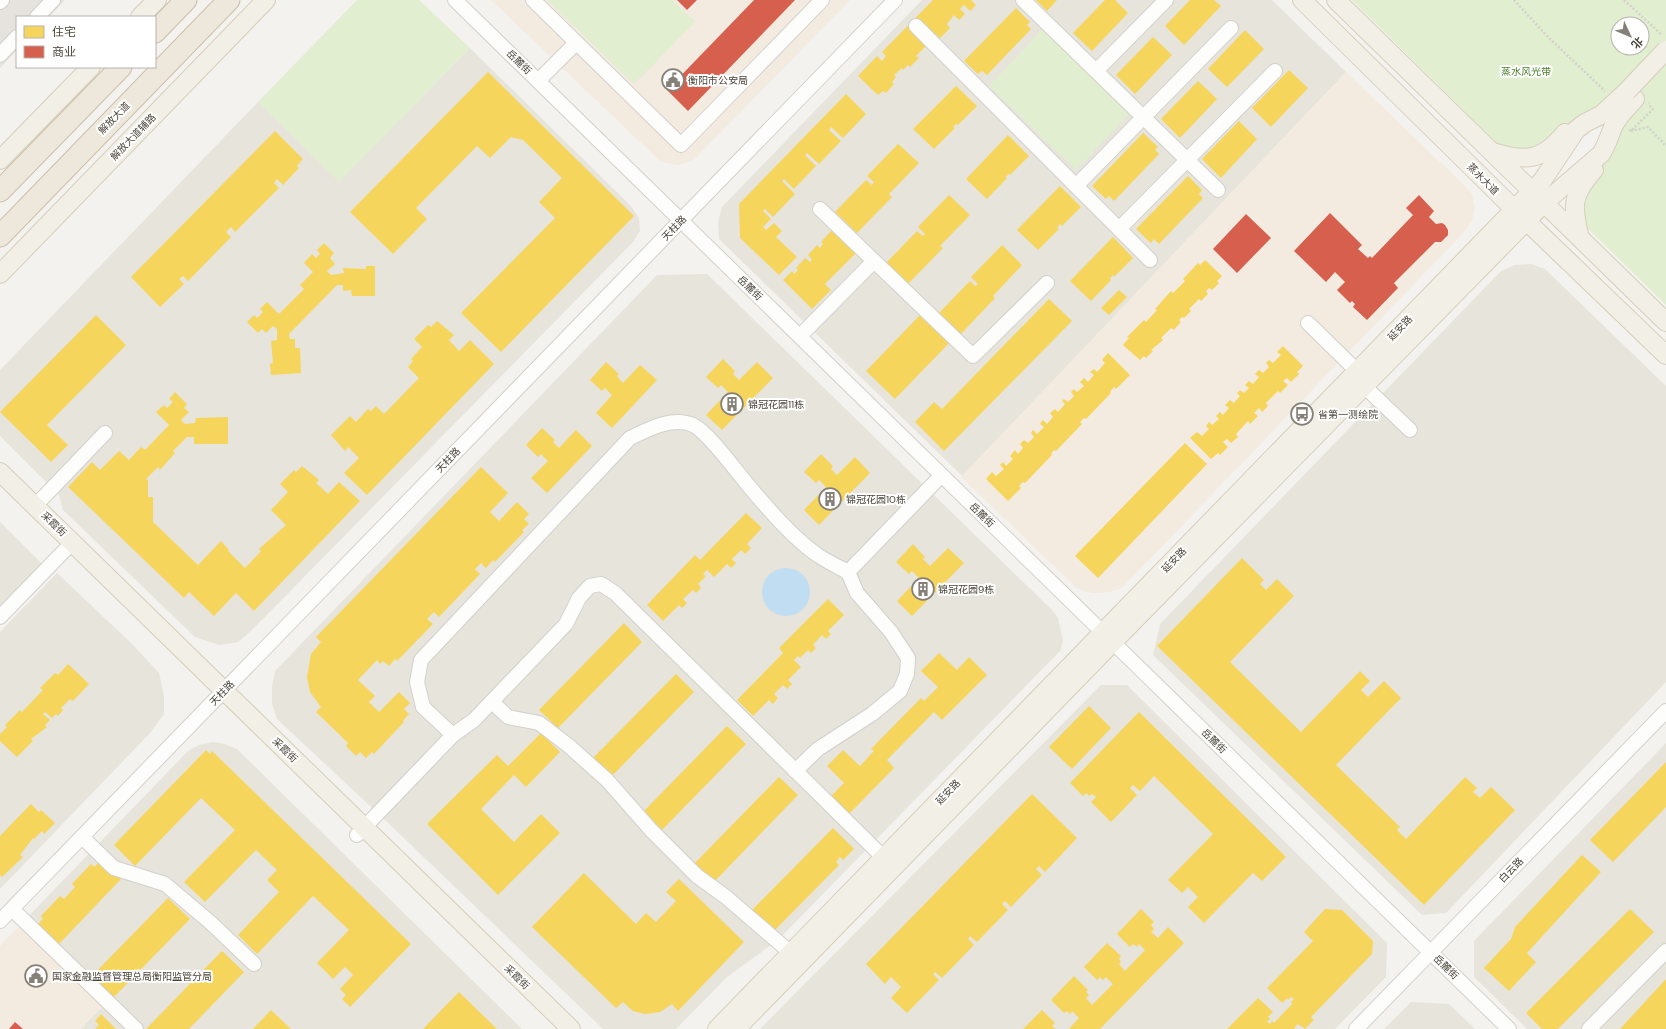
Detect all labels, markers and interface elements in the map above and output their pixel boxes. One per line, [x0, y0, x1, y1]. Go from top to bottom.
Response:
legend [16, 16, 156, 68]
north arrow [1610, 16, 1650, 56]
text: 住宅 [52, 24, 76, 40]
text: 北 [1628, 34, 1646, 52]
text: 商业 [52, 44, 76, 60]
street label: 岳麓街 [504, 47, 534, 77]
park label: 蒸水风光带 [1501, 65, 1551, 78]
public building icon: 衡阳市公安局 [660, 67, 686, 93]
place label: 衡阳市公安局 [688, 74, 748, 87]
street label: 解放大道 [95, 99, 133, 137]
street label: 解放大道辅路 [107, 111, 159, 163]
street label: 蒸水大道 [1464, 160, 1502, 198]
street label: 天柱路 [659, 213, 689, 243]
street label: 岳麓街 [735, 273, 765, 303]
street label: 延安路 [1385, 313, 1415, 343]
building icon: 锦冠花园11栋 [719, 391, 745, 417]
place label: 锦冠花园11栋 [748, 398, 804, 411]
bus stop icon: 省第一测绘院 [1289, 401, 1315, 427]
place label: 省第一测绘院 [1318, 408, 1378, 421]
street label: 天柱路 [433, 445, 463, 475]
building icon: 锦冠花园10栋 [817, 486, 843, 512]
place label: 锦冠花园10栋 [846, 493, 906, 506]
street label: 岳麓街 [967, 500, 997, 530]
street label: 采霞街 [39, 509, 69, 539]
street label: 延安路 [1159, 545, 1189, 575]
building icon: 锦冠花园9栋 [910, 576, 936, 602]
place label: 锦冠花园9栋 [938, 583, 994, 596]
street label: 天柱路 [207, 678, 237, 708]
street label: 岳麓街 [1199, 726, 1229, 756]
street label: 采霞街 [270, 735, 300, 765]
street label: 延安路 [933, 777, 963, 807]
street label: 白云路 [1496, 855, 1526, 885]
street label: 岳麓街 [1431, 952, 1461, 982]
street label: 采霞街 [502, 962, 532, 992]
public building icon: 国家金融监督管理总局衡阳监管分局 [23, 963, 49, 989]
place label: 国家金融监督管理总局衡阳监管分局 [52, 970, 212, 983]

